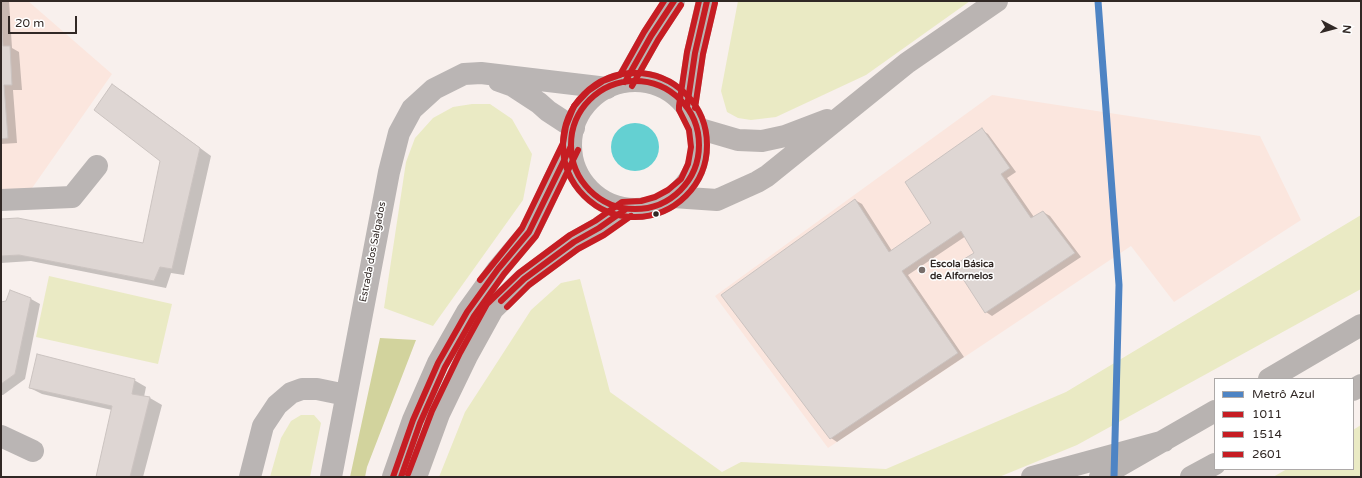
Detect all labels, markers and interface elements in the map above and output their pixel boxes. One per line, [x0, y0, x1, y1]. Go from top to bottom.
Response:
scale bar [10, 8, 79, 34]
north arrow [1314, 8, 1354, 48]
text: 20 m [15, 16, 44, 30]
text: N [1340, 24, 1353, 34]
street label: Estrada dos Salgados [357, 201, 389, 303]
unlabelled marker [651, 209, 661, 219]
place label: Escola Básica de Alfornelos [930, 258, 994, 282]
marker: Escola Básica de Alfornelos [917, 265, 927, 275]
legend [1214, 378, 1354, 470]
text: Metrô Azul [1252, 387, 1315, 401]
text: 1011 [1252, 407, 1282, 421]
text: 1514 [1252, 427, 1282, 441]
text: 2601 [1252, 447, 1282, 461]

